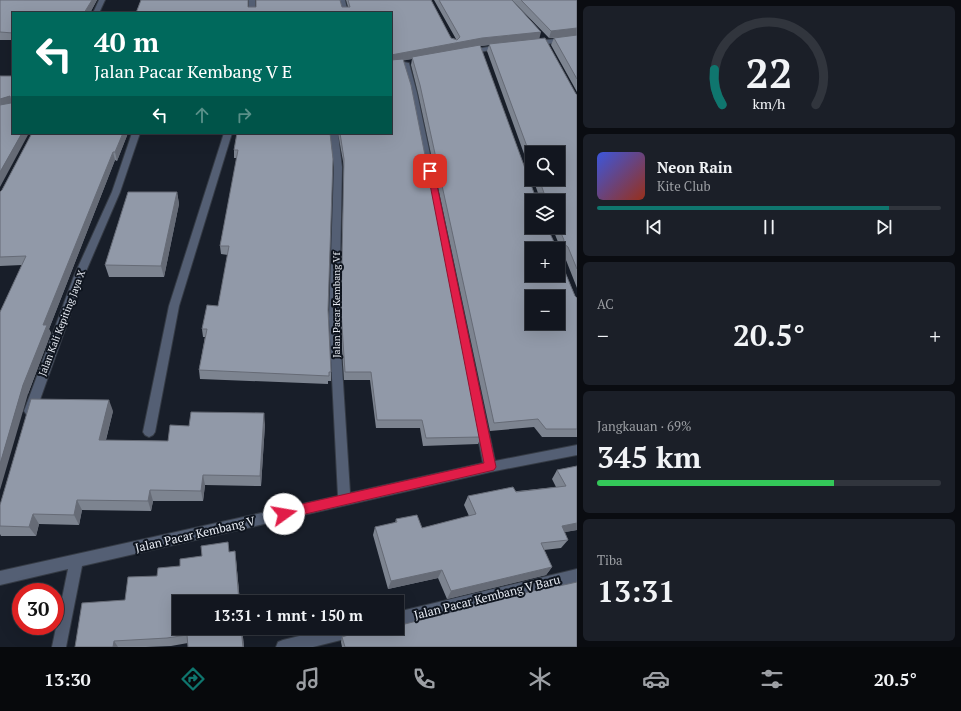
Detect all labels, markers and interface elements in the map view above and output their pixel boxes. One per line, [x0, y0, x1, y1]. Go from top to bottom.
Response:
text: 40 m [94, 23, 159, 60]
icon: left [28, 28, 80, 80]
text: 22 [745, 45, 793, 100]
text: Jalan Pacar Kembang V E [94, 59, 292, 83]
text: km/h [753, 94, 786, 113]
icon: left [149, 104, 171, 126]
icon: ahead [191, 104, 213, 126]
icon: right [233, 104, 255, 126]
map controls [525, 146, 565, 330]
button: search [525, 146, 565, 186]
pin [413, 154, 447, 188]
text: Neon Rain [657, 157, 733, 177]
icon: arrive [419, 160, 441, 182]
text: Kite Club [657, 177, 711, 195]
button: layers [525, 194, 565, 234]
icon: previous [643, 216, 665, 238]
icon: pause [758, 216, 780, 238]
icon: next [873, 216, 895, 238]
button: + [525, 242, 565, 282]
street label: Jalan Pacar Kembang Vf [330, 252, 343, 358]
street label: Jalan Kali Kepiting Jaya X [36, 268, 88, 378]
button: − [525, 290, 565, 330]
text: AC [597, 295, 614, 313]
text: 20.5° [733, 315, 805, 355]
text: − [597, 321, 609, 350]
text: + [929, 321, 941, 350]
text: Jangkauan · 69% [597, 417, 691, 435]
text: 345 km [597, 437, 701, 477]
position arrow [263, 493, 305, 535]
street label: Jalan Pacar Kembang V [134, 513, 257, 555]
text: Tiba [597, 551, 623, 569]
text: 13:31 [597, 571, 675, 611]
street label: Jalan Pacar Kembang V Baru [412, 572, 562, 622]
speed limit sign: 30 [12, 583, 64, 635]
text: 13:31 · 1 mnt · 150 m [213, 605, 363, 625]
icon: directions [179, 665, 207, 693]
icon: music [294, 665, 322, 693]
icon: phone [410, 665, 438, 693]
icon: climate [526, 665, 554, 693]
icon: car [642, 665, 670, 693]
icon: filters [758, 665, 786, 693]
text: 13:30 [44, 667, 91, 691]
text: 20.5° [874, 667, 917, 691]

